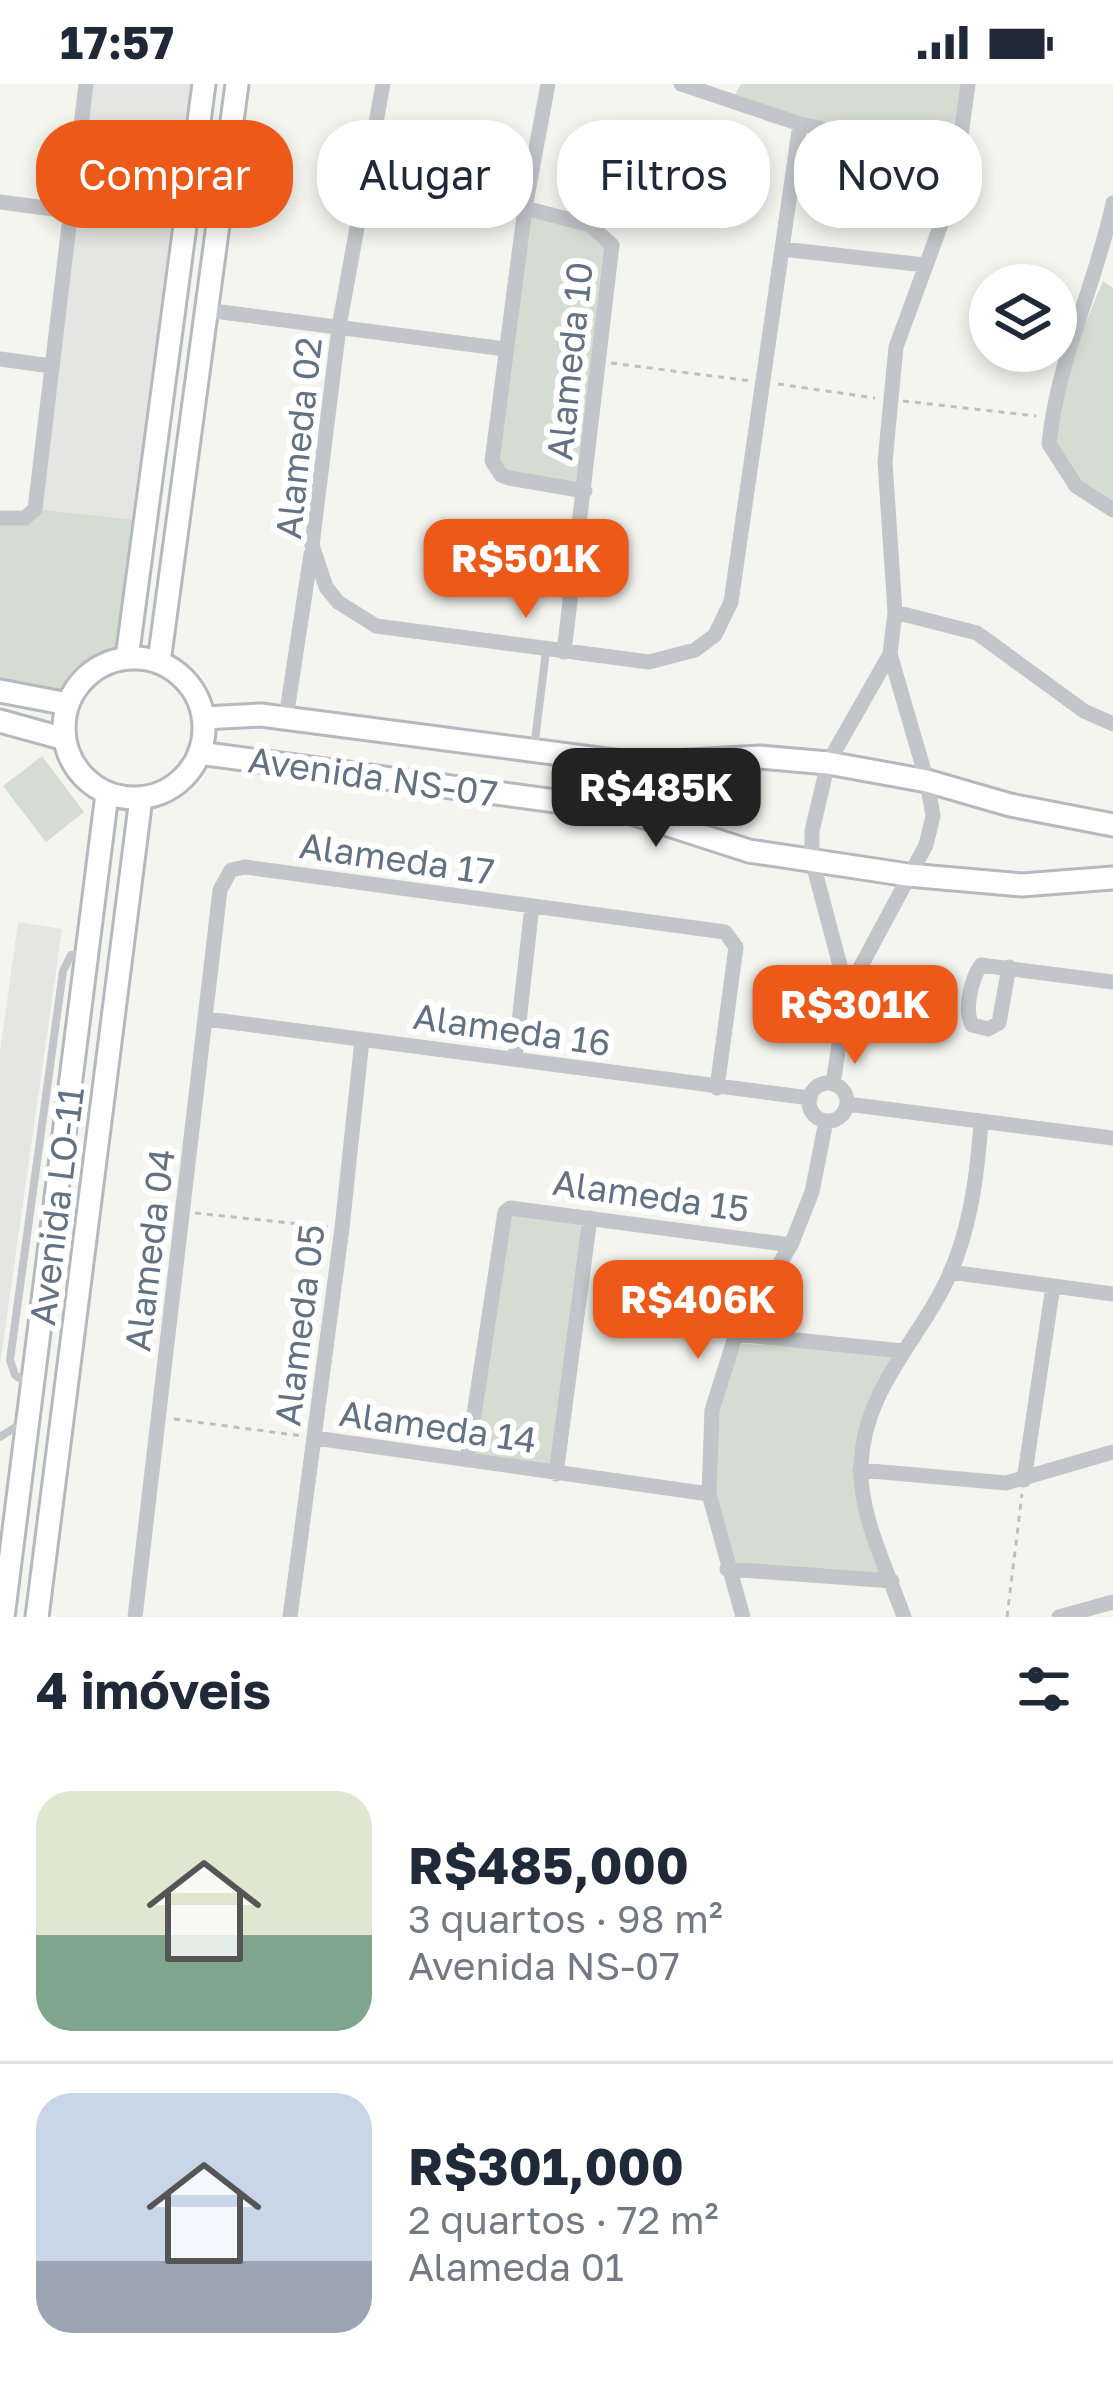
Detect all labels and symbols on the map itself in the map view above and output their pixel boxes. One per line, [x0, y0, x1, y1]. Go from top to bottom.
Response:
street label: Alameda 10 [537, 260, 601, 462]
street label: Alameda 02 [266, 335, 330, 541]
pin: R$501K [428, 519, 624, 621]
street label: Avenida NS-07 [246, 737, 500, 815]
pin: R$485K [558, 748, 754, 850]
street label: Alameda 17 [297, 823, 497, 893]
pin: R$301K [757, 965, 953, 1067]
street label: Alameda 16 [411, 994, 613, 1064]
street label: Avenida LO-11 [20, 1084, 92, 1328]
street label: Alameda 04 [115, 1146, 183, 1354]
street label: Alameda 15 [550, 1160, 752, 1230]
street label: Alameda 05 [265, 1222, 333, 1428]
pin: R$406K [600, 1260, 796, 1362]
street label: Alameda 14 [337, 1391, 539, 1461]

